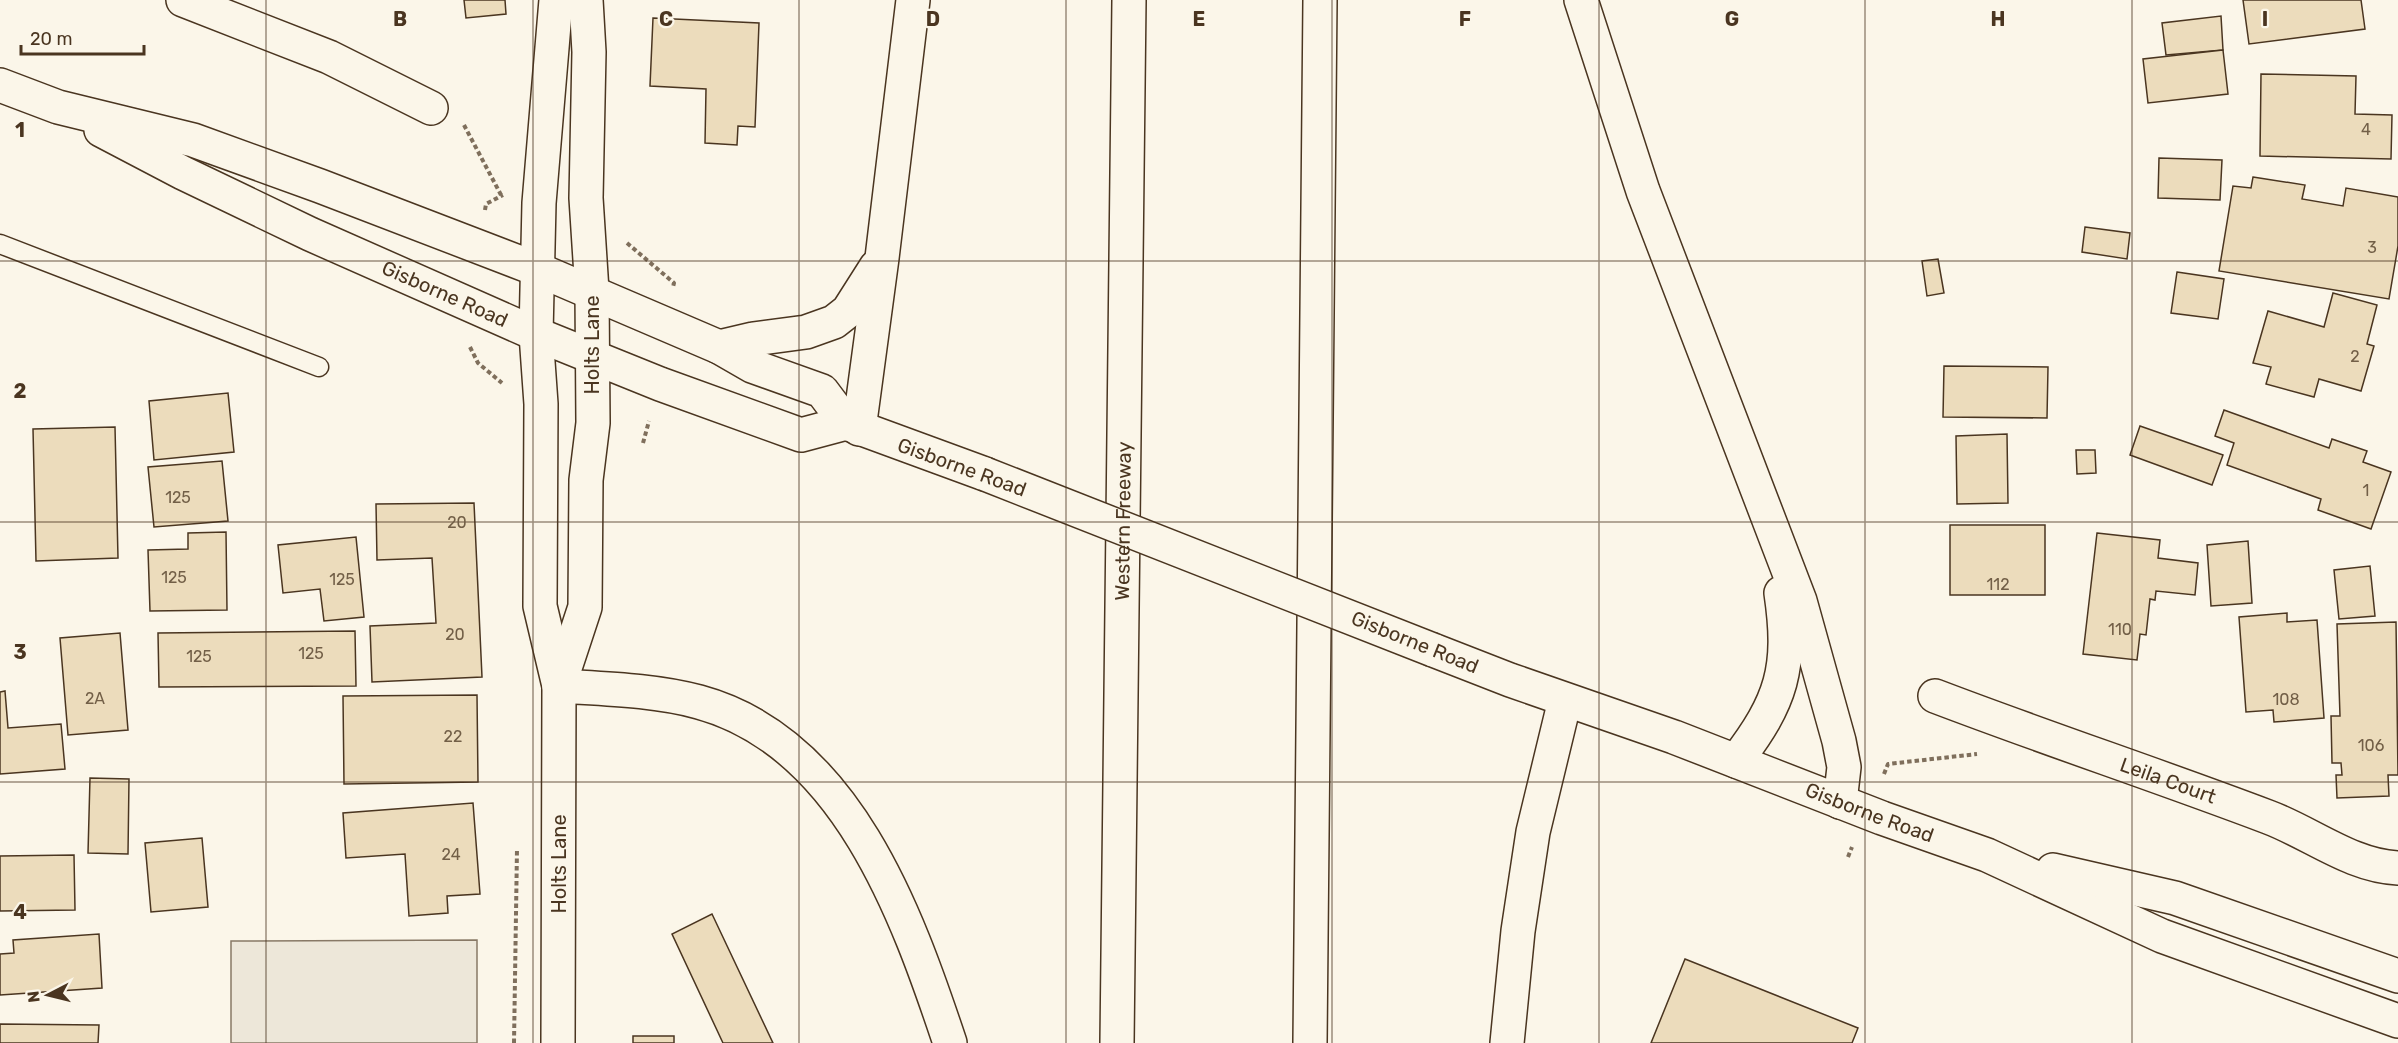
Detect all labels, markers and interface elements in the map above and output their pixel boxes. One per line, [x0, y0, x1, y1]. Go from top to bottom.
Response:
text: B [393, 7, 407, 31]
text: C [659, 7, 673, 31]
text: D [926, 7, 940, 31]
text: E [1193, 7, 1205, 31]
text: F [1459, 7, 1471, 31]
text: G [1725, 7, 1739, 31]
text: H [1991, 7, 2005, 31]
text: I [2262, 7, 2268, 31]
scale bar [21, 18, 144, 56]
text: 20 m [30, 28, 72, 50]
text: 1 [15, 118, 25, 142]
house number: 4 [2361, 120, 2371, 139]
house number: 3 [2367, 238, 2377, 257]
street label: Gisborne Road [378, 255, 512, 332]
street label: Holts Lane [580, 295, 604, 395]
house number: 2 [2350, 347, 2360, 366]
text: 2 [14, 379, 27, 403]
street label: Gisborne Road [894, 433, 1030, 501]
street label: Western Freeway [1110, 441, 1136, 601]
house number: 1 [2363, 481, 2369, 500]
house number: 125 [165, 488, 191, 507]
house number: 20 [447, 513, 467, 532]
house number: 125 [161, 568, 187, 587]
house number: 125 [329, 570, 355, 589]
house number: 112 [1986, 575, 2010, 594]
street label: Gisborne Road [1348, 606, 1482, 678]
house number: 110 [2108, 620, 2132, 639]
house number: 20 [445, 625, 465, 644]
text: 3 [13, 640, 27, 664]
house number: 125 [298, 644, 324, 663]
house number: 125 [186, 647, 212, 666]
house number: 2A [85, 689, 105, 708]
house number: 108 [2272, 690, 2300, 709]
house number: 22 [444, 727, 462, 746]
house number: 106 [2358, 736, 2385, 755]
street label: Leila Court [2117, 752, 2220, 809]
street label: Gisborne Road [1802, 777, 1937, 847]
street label: Holts Lane [547, 814, 571, 914]
house number: 24 [441, 845, 461, 864]
text: 4 [13, 900, 27, 924]
north arrow [18, 965, 78, 1025]
text: N [23, 990, 44, 1004]

